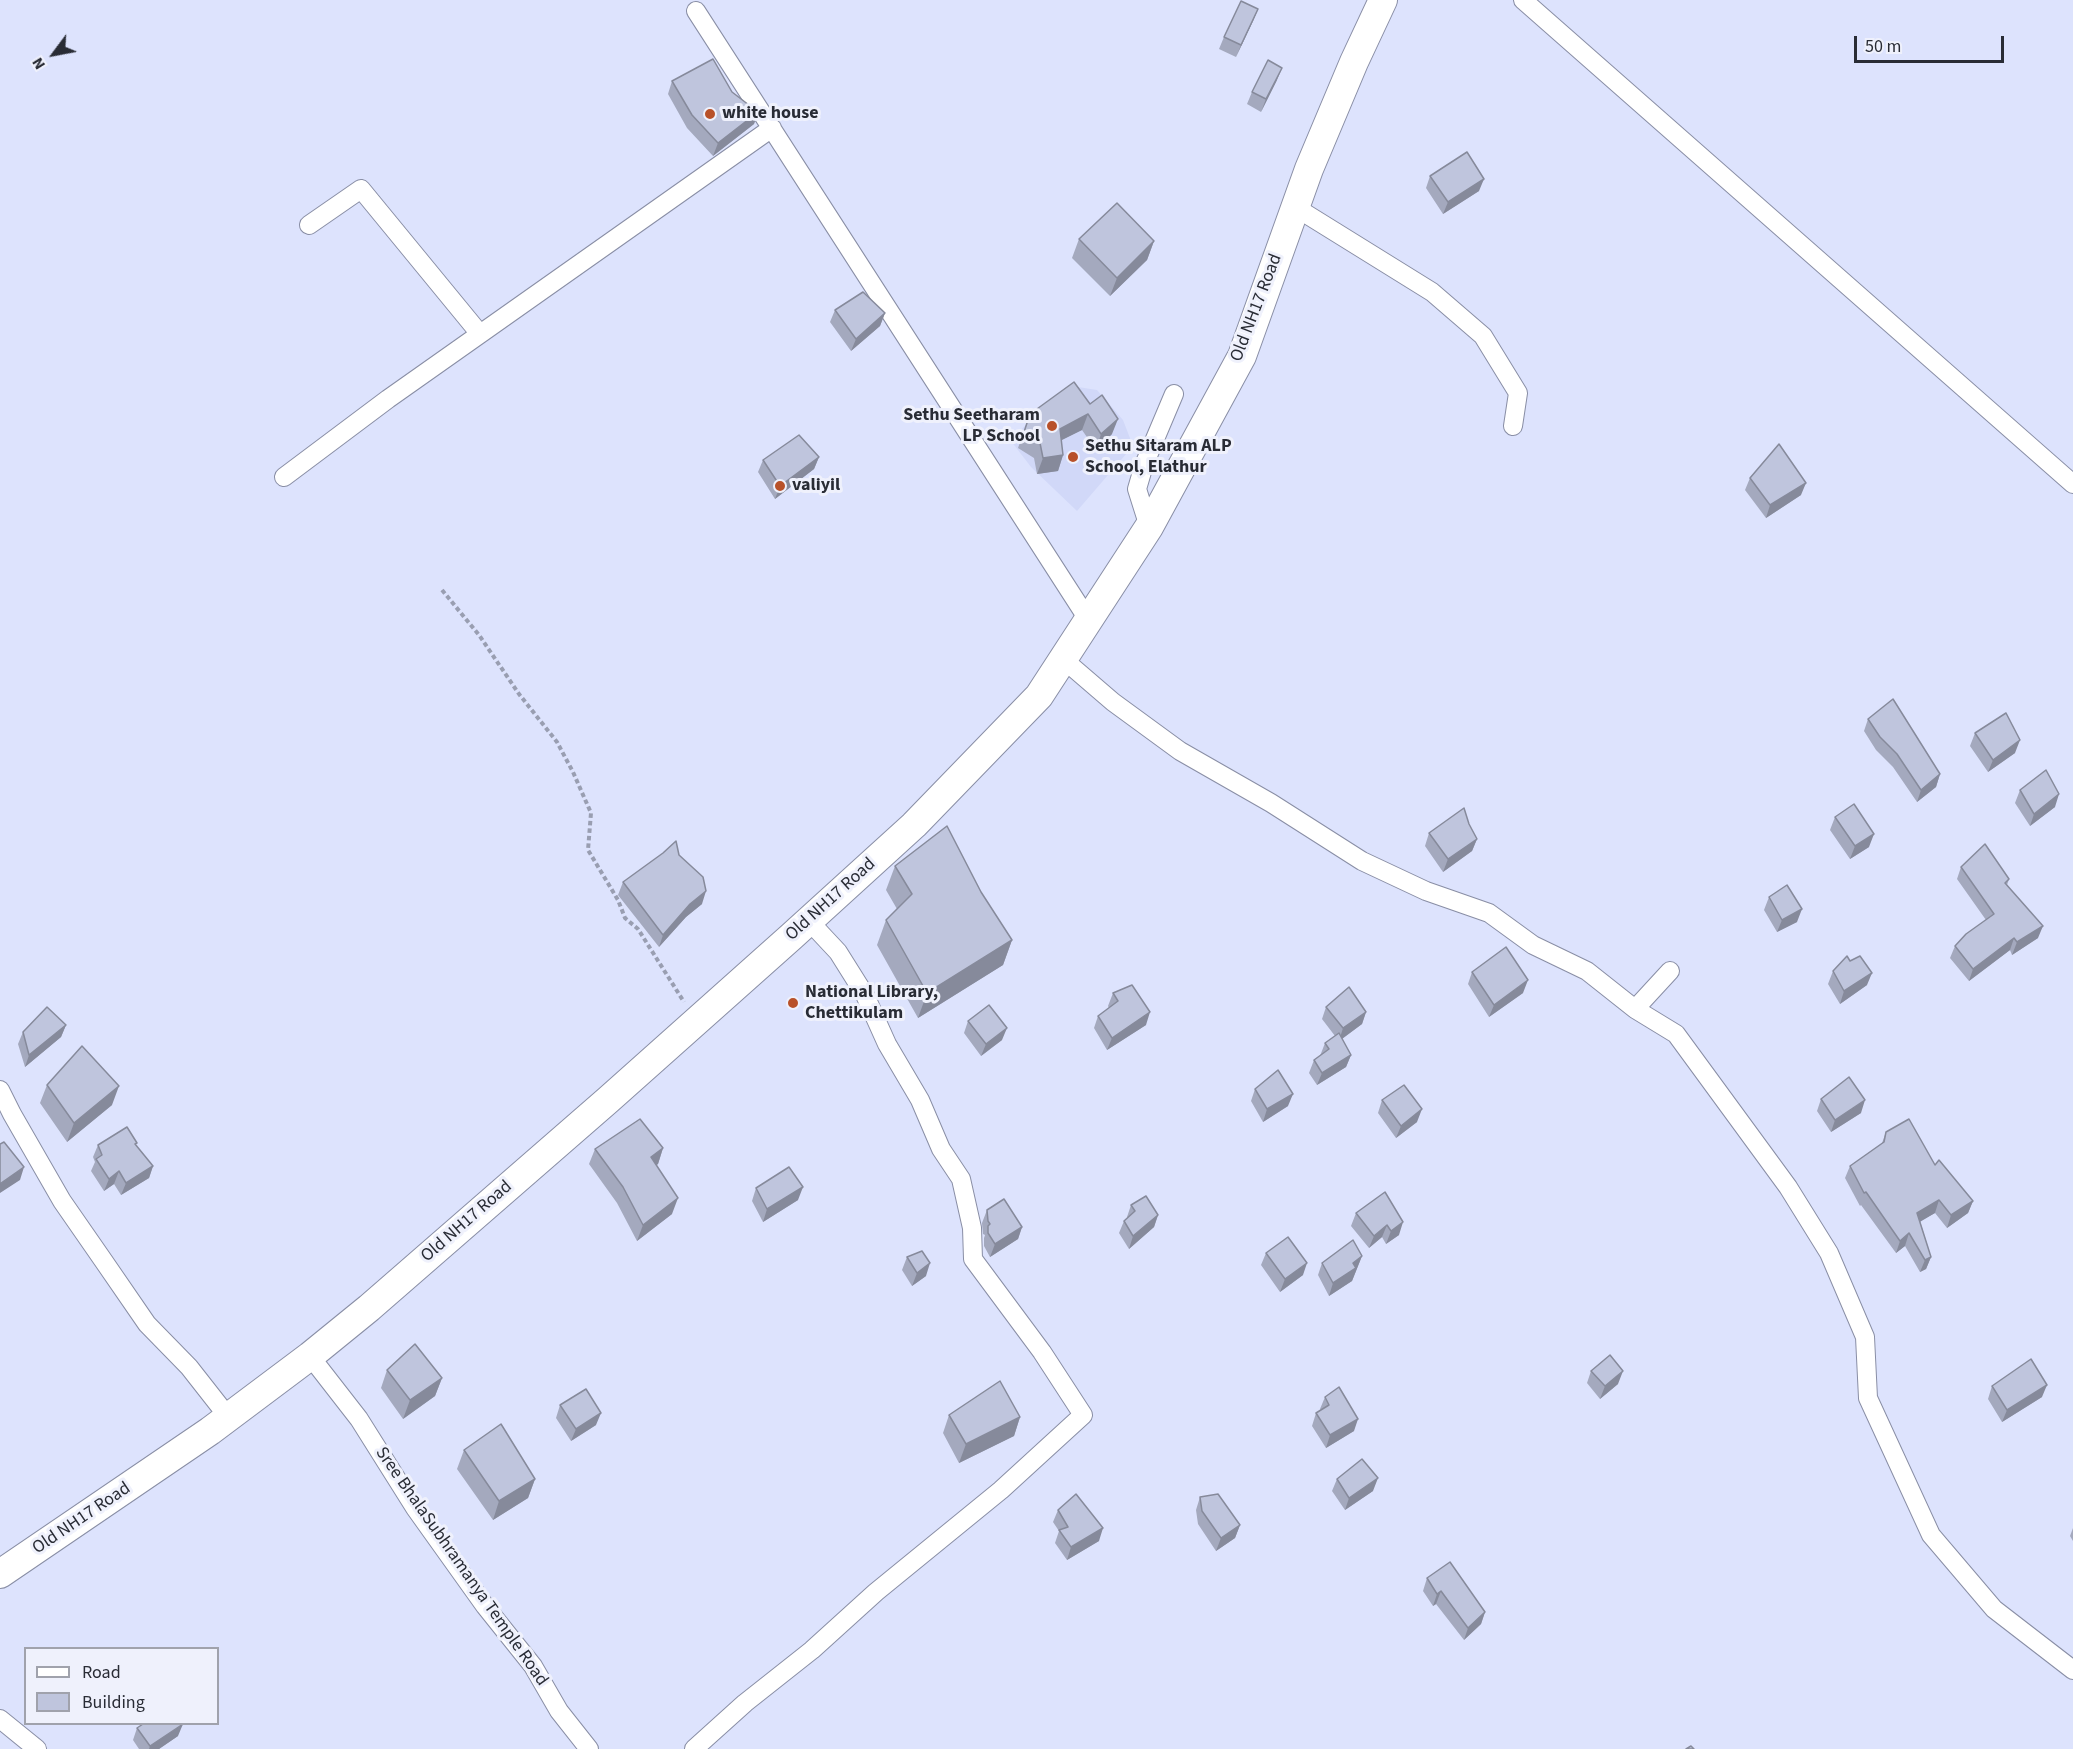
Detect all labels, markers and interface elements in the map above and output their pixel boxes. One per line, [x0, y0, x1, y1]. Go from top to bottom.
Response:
north arrow [24, 24, 84, 84]
scale bar [1857, 24, 2007, 62]
text: 50 m [1865, 34, 1901, 59]
text: N [27, 53, 51, 74]
place label: white house [722, 103, 818, 125]
marker: white house [703, 107, 717, 121]
street label: Old NH17 Road [1227, 251, 1287, 365]
place label: Sethu Seetharam LP School [903, 405, 1040, 448]
marker: Sethu Seetharam LP School [1045, 419, 1059, 433]
place label: Sethu Sitaram ALP School, Elathur [1085, 436, 1232, 478]
marker: Sethu Sitaram ALP School, Elathur [1066, 450, 1080, 464]
place label: valiyil [792, 475, 840, 497]
marker: valiyil [773, 479, 787, 493]
street label: Old NH17 Road [782, 854, 880, 946]
place label: National Library, Chettikulam [805, 982, 938, 1024]
marker: National Library, Chettikulam [786, 996, 800, 1010]
street label: Old NH17 Road [417, 1177, 517, 1267]
street label: Sree BhalaSubhramanya Temple Road [370, 1443, 552, 1691]
street label: Old NH17 Road [29, 1478, 135, 1560]
legend [24, 1647, 219, 1725]
text: Road [82, 1660, 121, 1685]
text: Building [82, 1690, 145, 1715]

